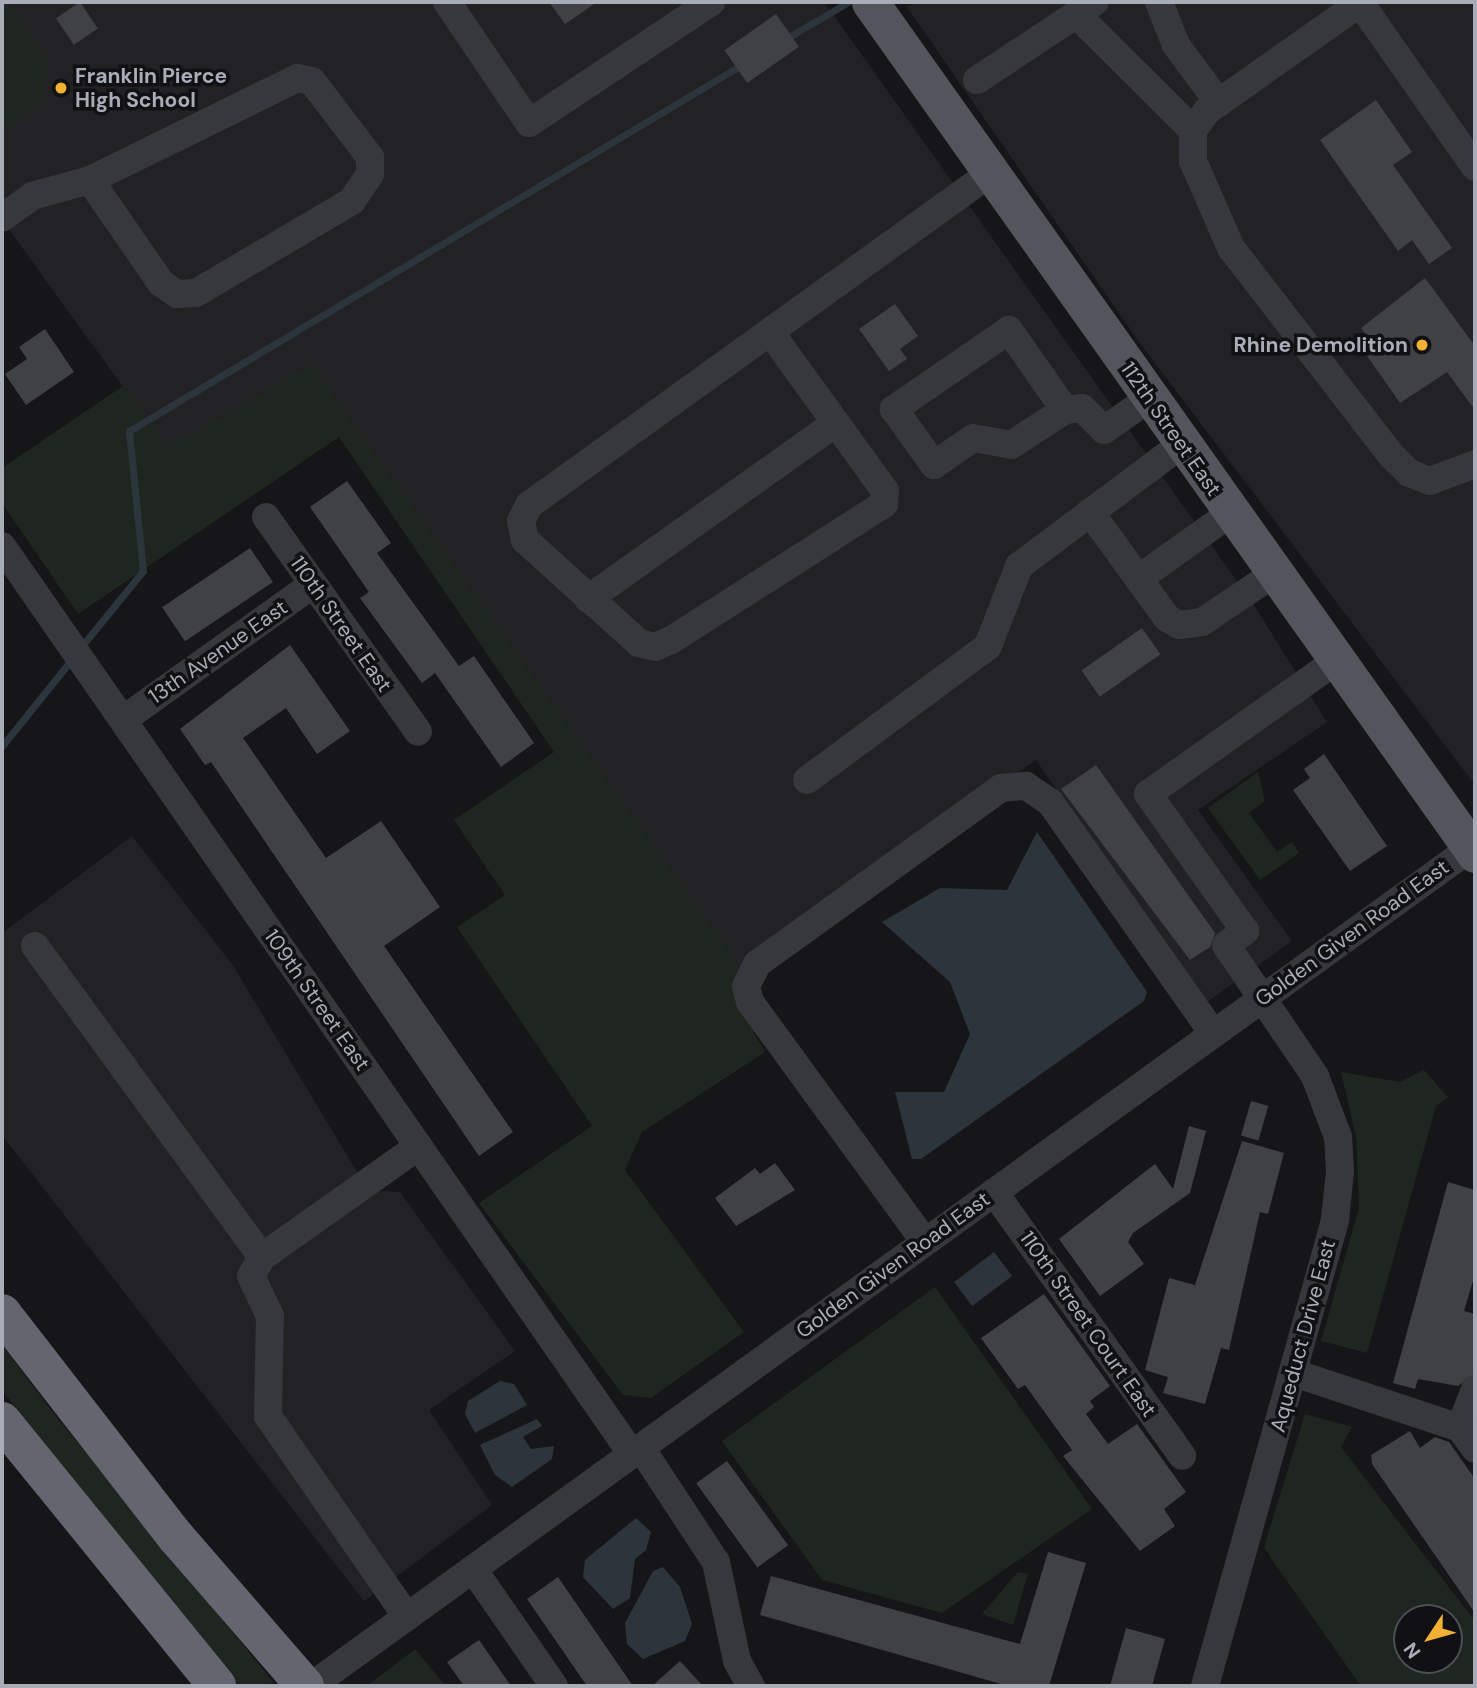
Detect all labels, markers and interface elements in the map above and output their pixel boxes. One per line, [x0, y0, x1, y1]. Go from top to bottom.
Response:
place label: Franklin Pierce High School [75, 63, 227, 113]
marker: Franklin Pierce High School [53, 80, 69, 96]
place label: Rhine Demolition [1233, 332, 1408, 358]
marker: Rhine Demolition [1414, 337, 1430, 353]
street label: 112th Street East [1115, 357, 1227, 501]
street label: 110th Street East [285, 551, 397, 697]
street label: 13th Avenue East [144, 595, 292, 709]
street label: Golden Given Road East [1250, 854, 1454, 1012]
street label: 109th Street East [259, 924, 375, 1076]
street label: Golden Given Road East [791, 1186, 995, 1344]
street label: 110th Street Court East [1014, 1226, 1162, 1422]
street label: Aqueduct Drive East [1265, 1237, 1341, 1435]
north arrow [1393, 1604, 1463, 1674]
text: N [1398, 1638, 1426, 1663]

